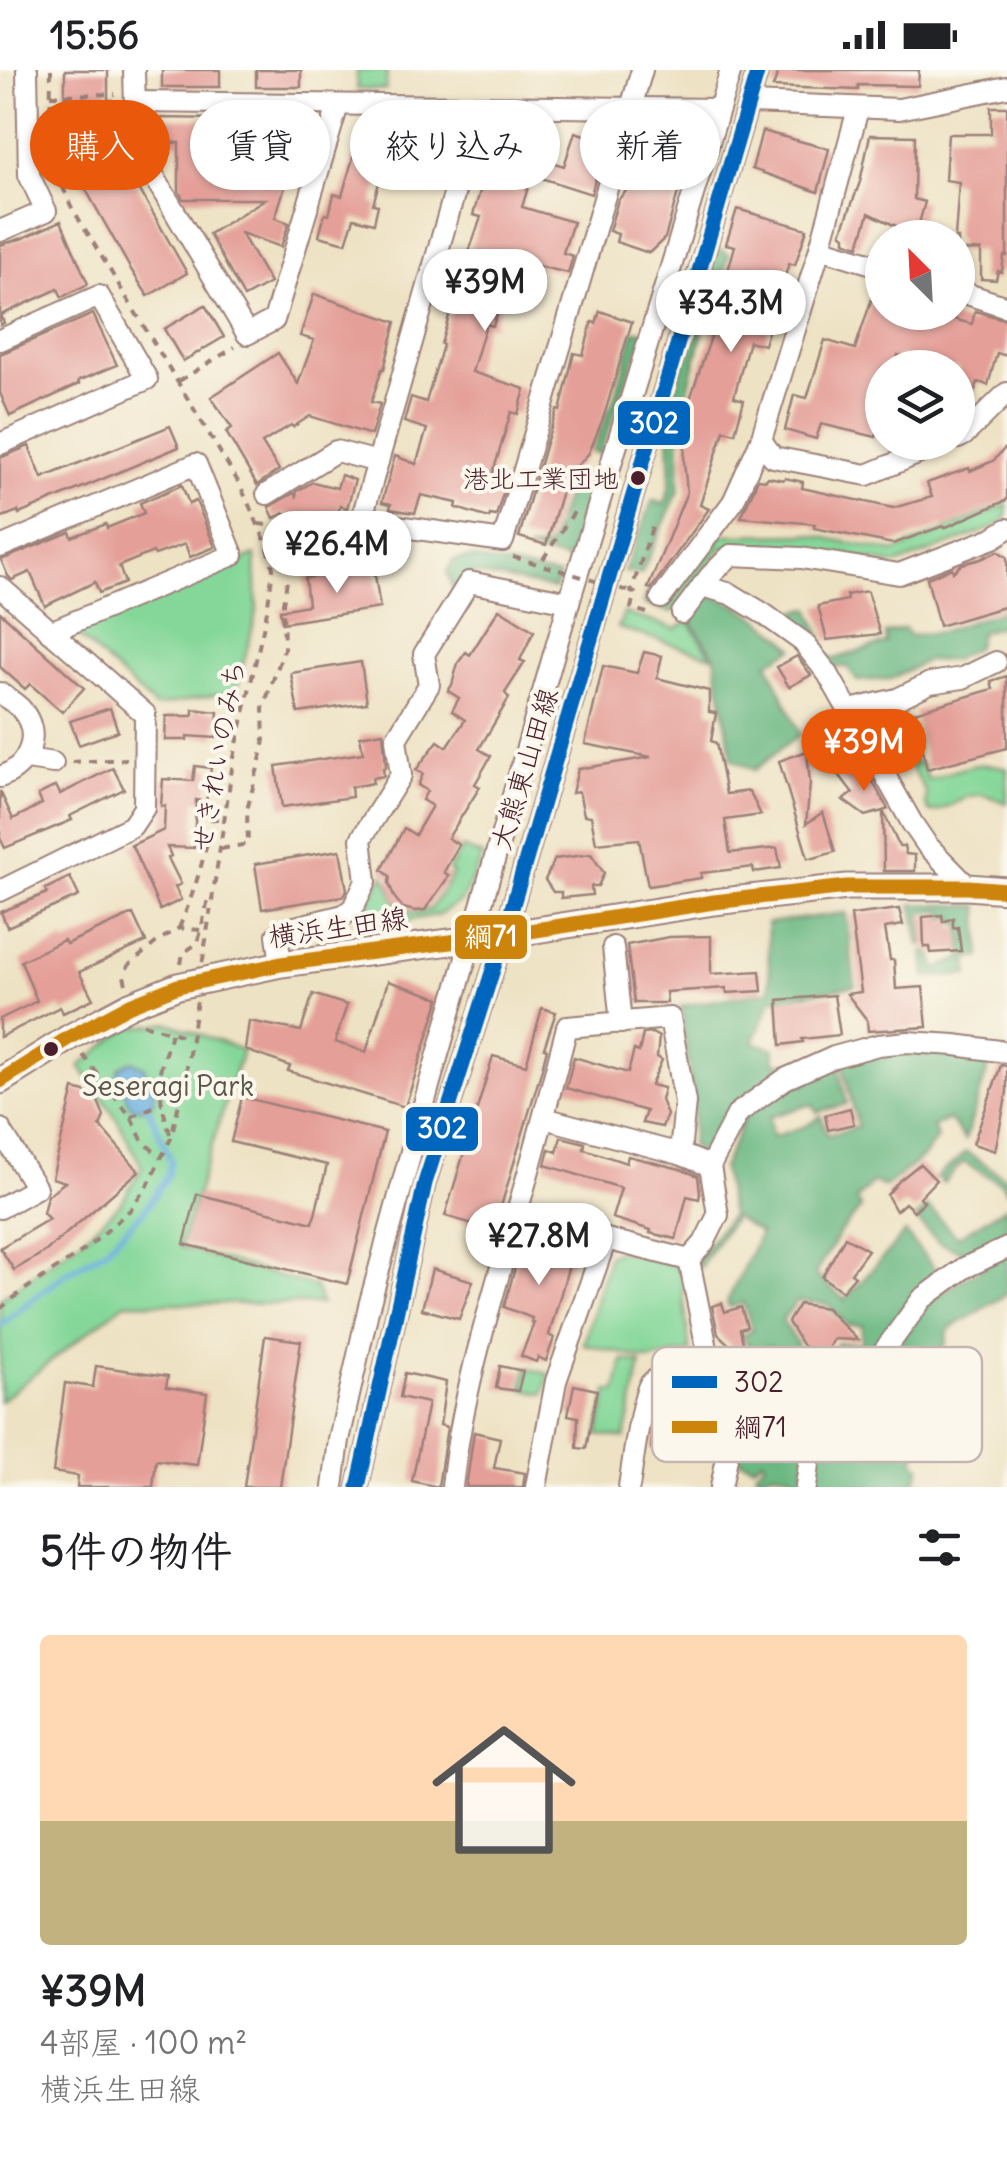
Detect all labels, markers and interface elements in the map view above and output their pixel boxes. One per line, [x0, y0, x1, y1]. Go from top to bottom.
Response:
text: 15:56 [50, 12, 139, 59]
chip: 購入 [30, 100, 170, 190]
chip: 賃貸 [190, 100, 330, 190]
chip: 絞り込み [350, 100, 560, 190]
chip: 新着 [580, 100, 720, 190]
north arrow [865, 220, 975, 330]
map controls [865, 220, 975, 460]
pin: ¥39M [426, 249, 544, 334]
text: ¥39M [444, 261, 526, 302]
pin: ¥34.3M [650, 270, 812, 355]
text: ¥34.3M [678, 282, 784, 323]
button: layers [865, 350, 975, 460]
line badge: 302 [616, 399, 692, 447]
text: 302 [629, 405, 679, 441]
place label: 港北工業団地 [463, 462, 619, 495]
marker: 港北工業団地 [628, 468, 648, 488]
pin: ¥26.4M [256, 511, 418, 596]
text: ¥26.4M [284, 523, 390, 564]
street label: せきれいのみち [183, 657, 253, 855]
street label: 大熊東山田線 [482, 683, 566, 855]
pin: ¥39M [805, 709, 923, 794]
text: ¥39M [823, 721, 905, 762]
street label: 横浜生田線 [266, 899, 410, 955]
line badge: 綱71 [453, 913, 529, 961]
text: 綱71 [465, 918, 517, 954]
unlabelled marker [41, 1039, 61, 1059]
park label: Seseragi Park [82, 1068, 254, 1104]
line badge: 302 [404, 1105, 480, 1153]
text: 302 [417, 1110, 467, 1146]
pin: ¥27.8M [458, 1203, 620, 1288]
text: ¥27.8M [488, 1215, 590, 1256]
legend [652, 1347, 982, 1462]
text: 302 [734, 1364, 784, 1400]
text: 綱71 [734, 1409, 787, 1445]
icon: filters [912, 1520, 967, 1575]
text: 5件の物件 [40, 1525, 232, 1577]
icon: home [414, 1700, 594, 1880]
text: ¥39M [40, 1965, 147, 2017]
text: 4部屋 · 100 m² [40, 2022, 247, 2063]
text: 横浜生田線 [40, 2068, 200, 2109]

